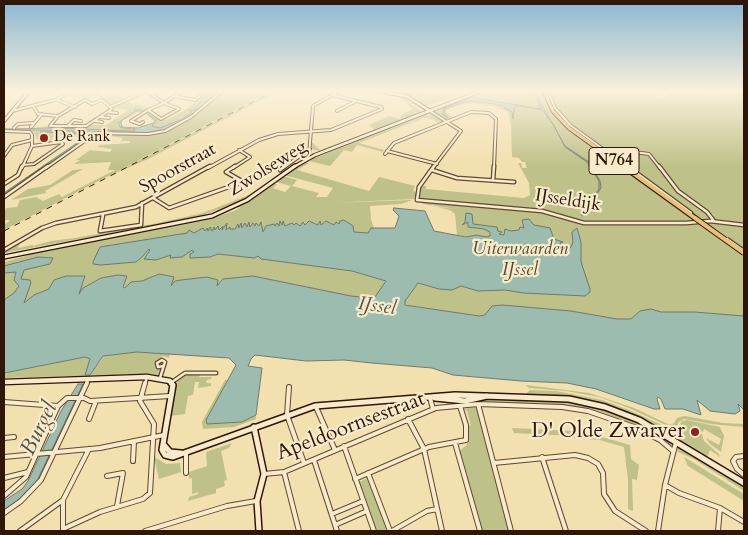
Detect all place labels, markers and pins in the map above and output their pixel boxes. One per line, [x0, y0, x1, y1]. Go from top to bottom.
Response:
place label: De Rank [54, 129, 110, 147]
marker: De Rank [38, 132, 50, 144]
place label: D' Olde Zwarver [531, 419, 685, 445]
marker: D' Olde Zwarver [689, 426, 701, 438]

